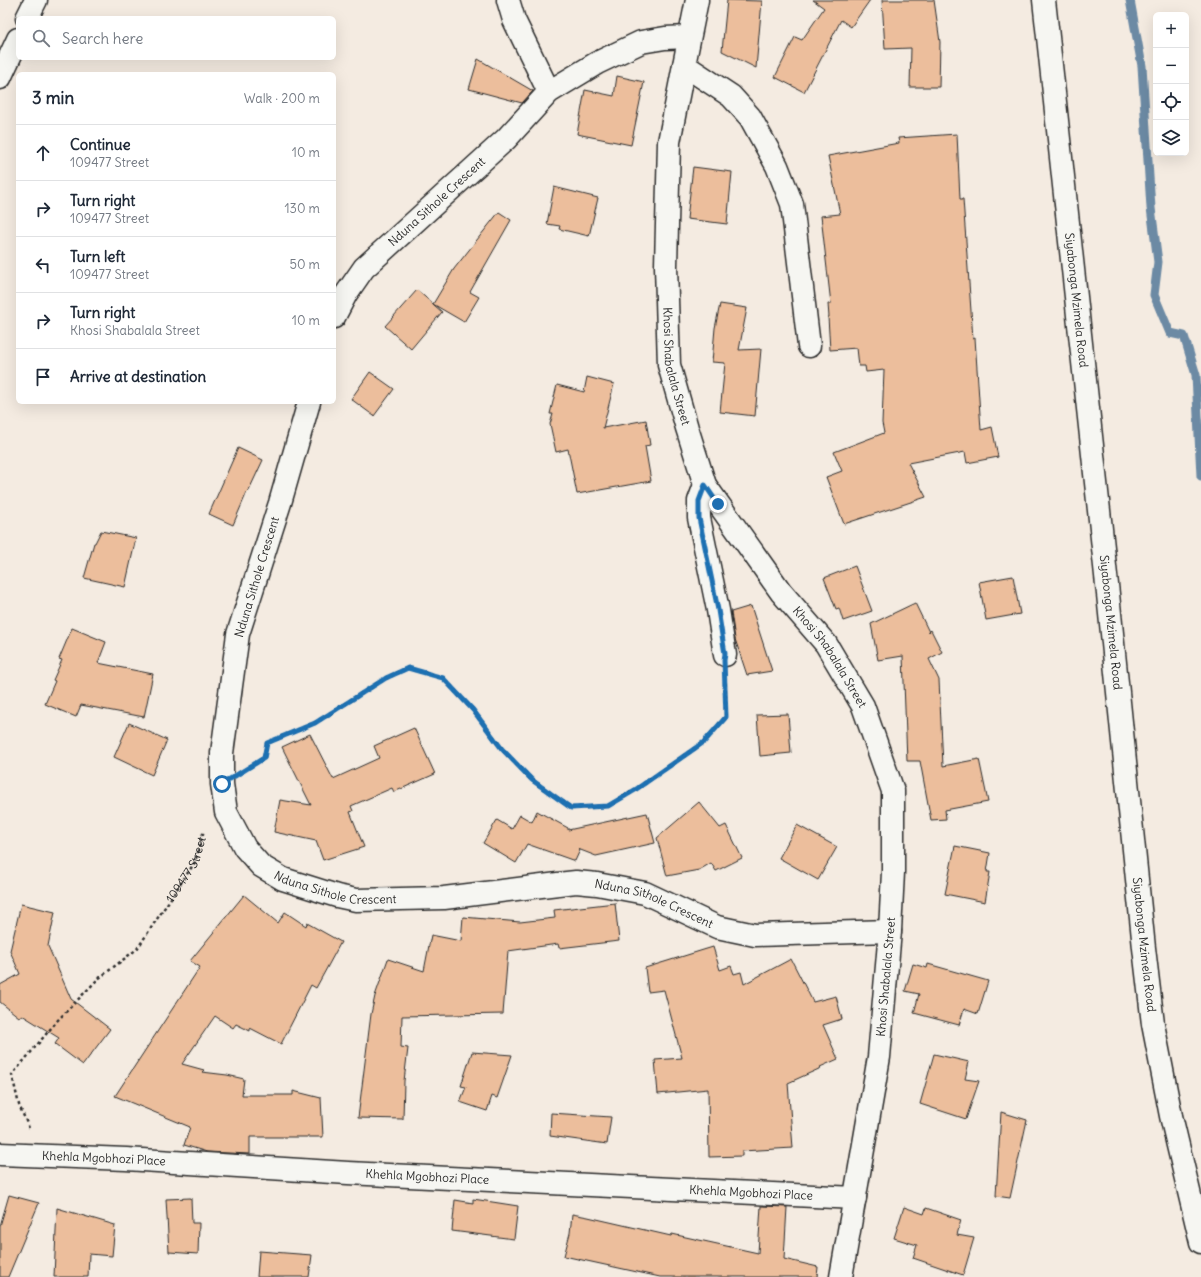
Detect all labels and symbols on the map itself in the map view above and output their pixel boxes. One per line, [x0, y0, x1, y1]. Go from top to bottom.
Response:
street label: Nduna Sithole Crescent [385, 154, 488, 249]
street label: Siyabonga Mzimela Road [1062, 232, 1092, 368]
street label: Khosi Shabalala Street [660, 307, 694, 427]
route end [709, 495, 727, 513]
street label: Nduna Sithole Crescent [231, 515, 282, 639]
street label: Siyabonga Mzimela Road [1097, 554, 1126, 691]
street label: Khosi Shabalala Street [790, 603, 870, 710]
route start [213, 775, 231, 793]
street label: 109477 Street [162, 835, 209, 905]
street label: Nduna Sithole Crescent [272, 867, 397, 907]
street label: Nduna Sithole Crescent [593, 876, 716, 931]
street label: Siyabonga Mzimela Road [1130, 877, 1160, 1013]
street label: Khosi Shabalala Street [873, 917, 898, 1037]
street label: Khehla Mgobhozi Place [42, 1148, 166, 1168]
street label: Khehla Mgobhozi Place [365, 1166, 490, 1187]
street label: Khehla Mgobhozi Place [689, 1182, 813, 1203]

